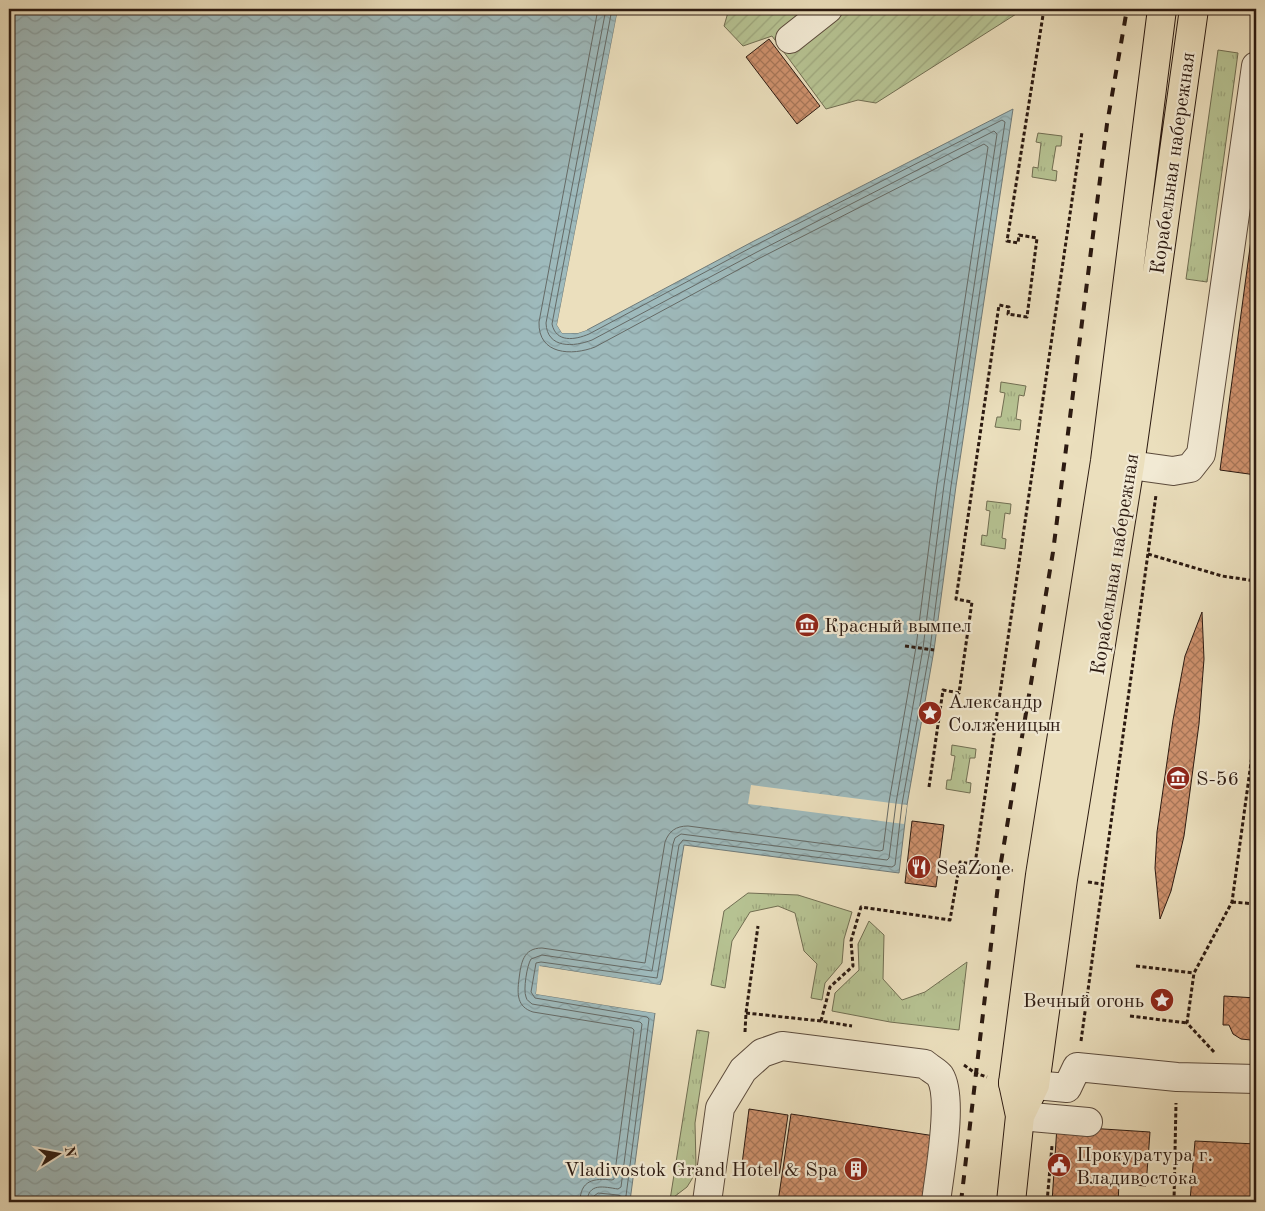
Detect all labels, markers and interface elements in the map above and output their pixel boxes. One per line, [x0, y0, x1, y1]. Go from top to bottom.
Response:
street label: Корабельная набережная [1148, 51, 1199, 276]
street label: Корабельная набережная [1089, 452, 1143, 677]
museum icon: Красный вымпел [794, 612, 820, 638]
place label: Красный вымпел [824, 617, 972, 637]
place label: Александр Солженицын [948, 693, 1061, 736]
place icon: Александр Солженицын [917, 700, 943, 726]
museum icon: S-56 [1165, 765, 1191, 791]
place label: S-56 [1196, 770, 1239, 790]
restaurant icon: SeaZone [906, 854, 932, 880]
place label: SeaZone [936, 859, 1010, 879]
place icon: Вечный огонь [1149, 987, 1175, 1013]
place label: Вечный огонь [1023, 992, 1144, 1012]
north arrow [32, 1128, 82, 1178]
text: N [62, 1145, 78, 1159]
place label: Прокуратура г. Владивостока [1076, 1146, 1213, 1189]
public building icon: Прокуратура г. Владивостока [1046, 1152, 1072, 1178]
building icon: Vladivostok Grand Hotel & Spa [843, 1156, 869, 1182]
place label: Vladivostok Grand Hotel & Spa [564, 1161, 838, 1181]

